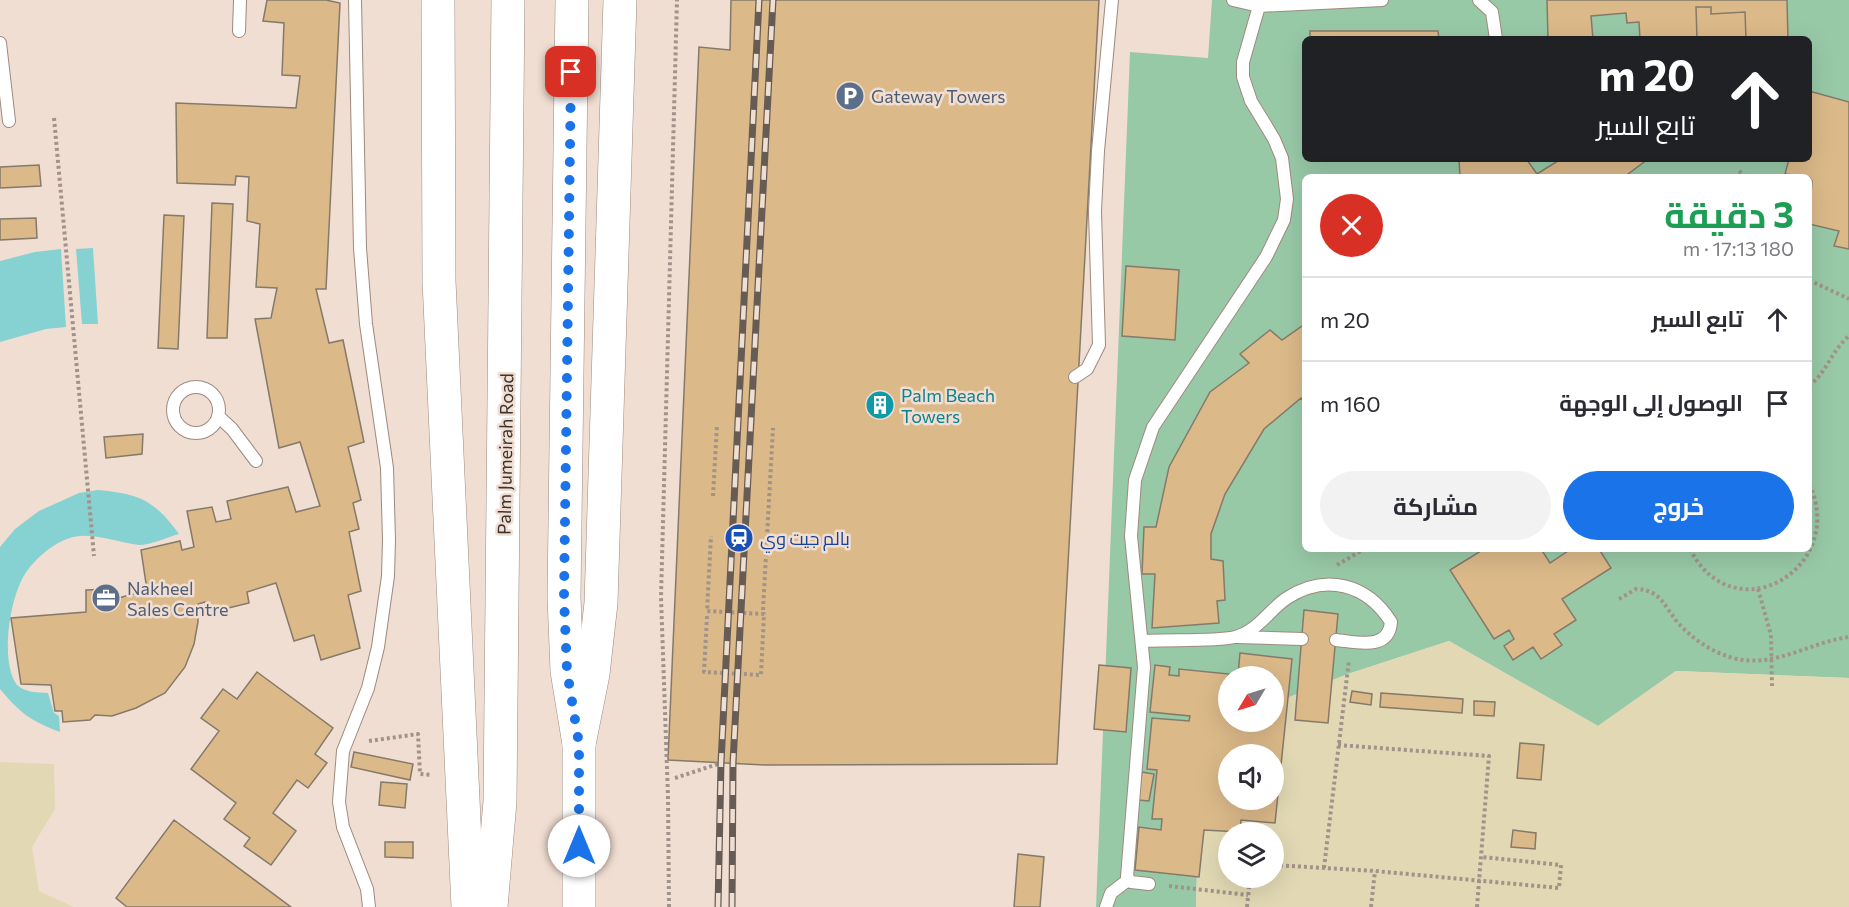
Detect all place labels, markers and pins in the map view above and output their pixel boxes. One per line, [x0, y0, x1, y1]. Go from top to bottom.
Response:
pin [545, 46, 596, 97]
parking icon: Gateway Towers [834, 80, 866, 112]
place label: Gateway Towers [871, 85, 1006, 107]
place label: Palm Beach Towers [901, 384, 995, 427]
building icon: Palm Beach Towers [864, 389, 896, 421]
station icon: بالم جيت وي [723, 522, 755, 554]
place label: بالم جيت وي [760, 527, 850, 553]
place label: Nakheel Sales Centre [127, 577, 229, 620]
office icon: Nakheel Sales Centre [90, 582, 122, 614]

